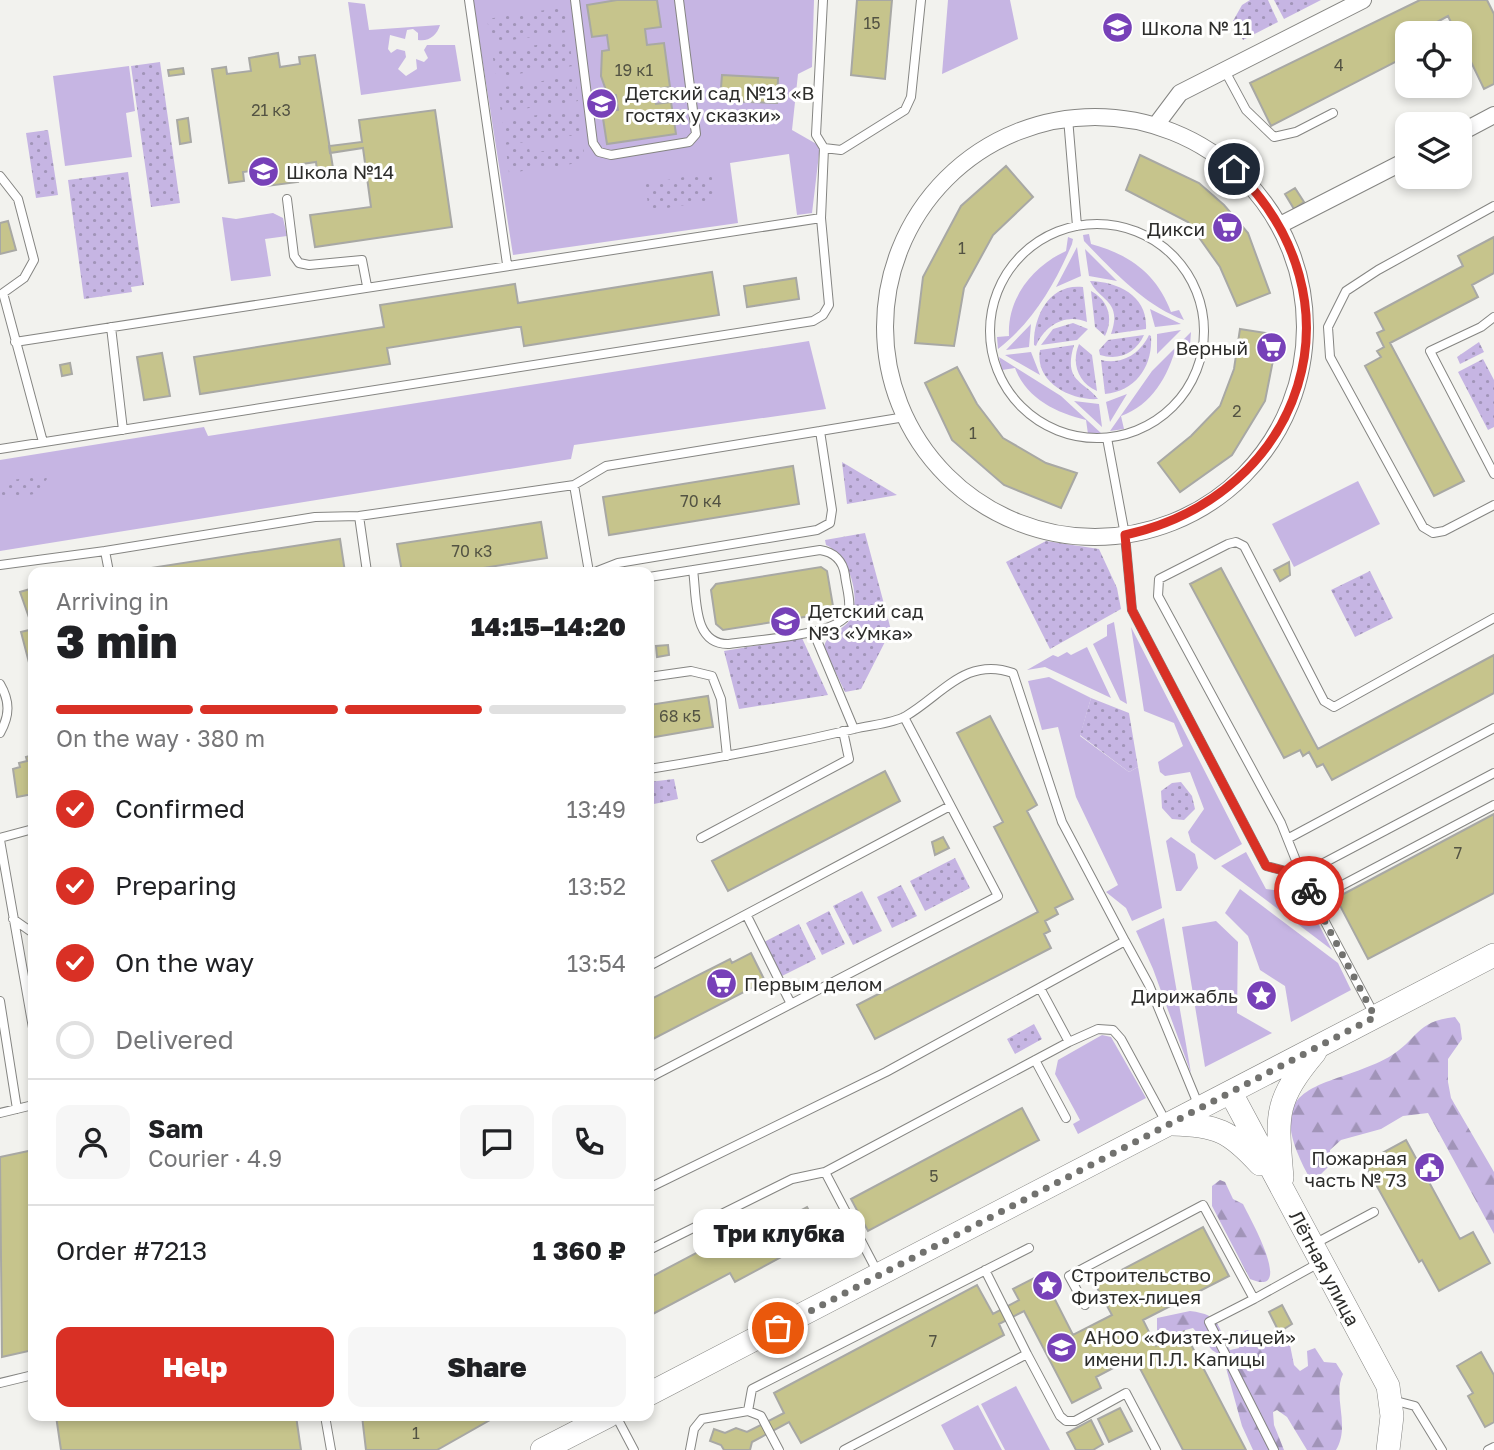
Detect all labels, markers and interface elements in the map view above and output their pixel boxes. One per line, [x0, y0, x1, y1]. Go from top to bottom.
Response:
school or university icon: Школа № 11 [1101, 10, 1135, 44]
house number: 15 [863, 13, 881, 33]
place label: Школа № 11 [1141, 16, 1252, 39]
map controls [1395, 21, 1472, 189]
button: locate [1395, 21, 1472, 98]
house number: 4 [1334, 55, 1344, 75]
house number: 19 к1 [615, 60, 653, 80]
place label: Детский сад №13 «В гостях у сказки» [625, 81, 814, 126]
school or university icon: Детский сад №13 «В гостях у сказки» [585, 86, 619, 120]
house number: 21 к3 [251, 100, 291, 120]
button: layers [1395, 112, 1472, 189]
pin [1204, 139, 1264, 199]
icon: home [1215, 150, 1253, 188]
school or university icon: Школа №14 [246, 154, 280, 188]
place label: Школа №14 [286, 160, 394, 183]
supermarket icon: Дикси [1211, 211, 1245, 245]
place label: Дикси [1147, 217, 1205, 240]
house number: 1 [958, 238, 966, 258]
supermarket icon: Верный [1254, 330, 1288, 364]
place label: Верный [1176, 336, 1248, 359]
house number: 2 [1232, 401, 1242, 421]
house number: 1 [969, 423, 977, 443]
house number: 70 к4 [680, 491, 722, 511]
house number: 70 к3 [452, 541, 492, 561]
text: Arriving in [56, 587, 169, 615]
place label: Детский сад №3 «Умка» [808, 599, 924, 644]
school or university icon: Детский сад №3 «Умка» [768, 604, 802, 638]
text: 14:15–14:20 [471, 611, 626, 642]
text: 3 min [56, 613, 178, 668]
house number: 68 к5 [659, 706, 701, 726]
text: On the way · 380 m [56, 724, 265, 752]
icon: check [56, 790, 94, 828]
text: Confirmed [115, 793, 245, 824]
text: 13:49 [567, 795, 626, 823]
house number: 7 [1454, 843, 1462, 863]
courier [1274, 856, 1344, 926]
icon: check [56, 867, 94, 905]
text: Preparing [115, 870, 237, 901]
text: 13:52 [568, 872, 626, 900]
icon: bike [1290, 872, 1328, 910]
icon: check [56, 944, 94, 982]
text: On the way [115, 947, 254, 978]
text: 13:54 [567, 949, 626, 977]
supermarket icon: Первым делом [704, 966, 738, 1000]
place label: Первым делом [744, 972, 883, 995]
place icon: Дирижабль [1244, 978, 1278, 1012]
place label: Дирижабль [1131, 984, 1238, 1007]
text: Delivered [115, 1024, 234, 1055]
button: person [56, 1105, 130, 1179]
button: chat [460, 1105, 534, 1179]
button: phone [552, 1105, 626, 1179]
text: Sam [148, 1113, 203, 1144]
text: Courier · 4.9 [148, 1144, 282, 1172]
place label: Пожарная часть № 73 [1305, 1146, 1407, 1191]
public building icon: Пожарная часть № 73 [1413, 1151, 1447, 1185]
house number: 5 [929, 1166, 939, 1186]
street label: Лётная улица [1285, 1206, 1365, 1330]
callout: Три клубка [692, 1209, 864, 1258]
text: Три клубка [713, 1219, 845, 1247]
text: Order #7213 [56, 1235, 207, 1266]
text: 1 360 ₽ [533, 1235, 626, 1266]
place label: Строительство Физтех-лицея [1071, 1263, 1211, 1308]
place icon: Строительство Физтех-лицея [1031, 1268, 1065, 1302]
pin [748, 1298, 808, 1358]
icon: bag [759, 1309, 797, 1347]
place label: АНОО «Физтех-лицей» имени П.Л. Капицы [1084, 1325, 1296, 1370]
button: Help [56, 1327, 334, 1407]
button: Share [348, 1327, 626, 1407]
school or university icon: АНОО «Физтех-лицей» имени П.Л. Капицы [1044, 1330, 1078, 1364]
house number: 7 [929, 1331, 937, 1351]
house number: 1 [412, 1423, 420, 1443]

